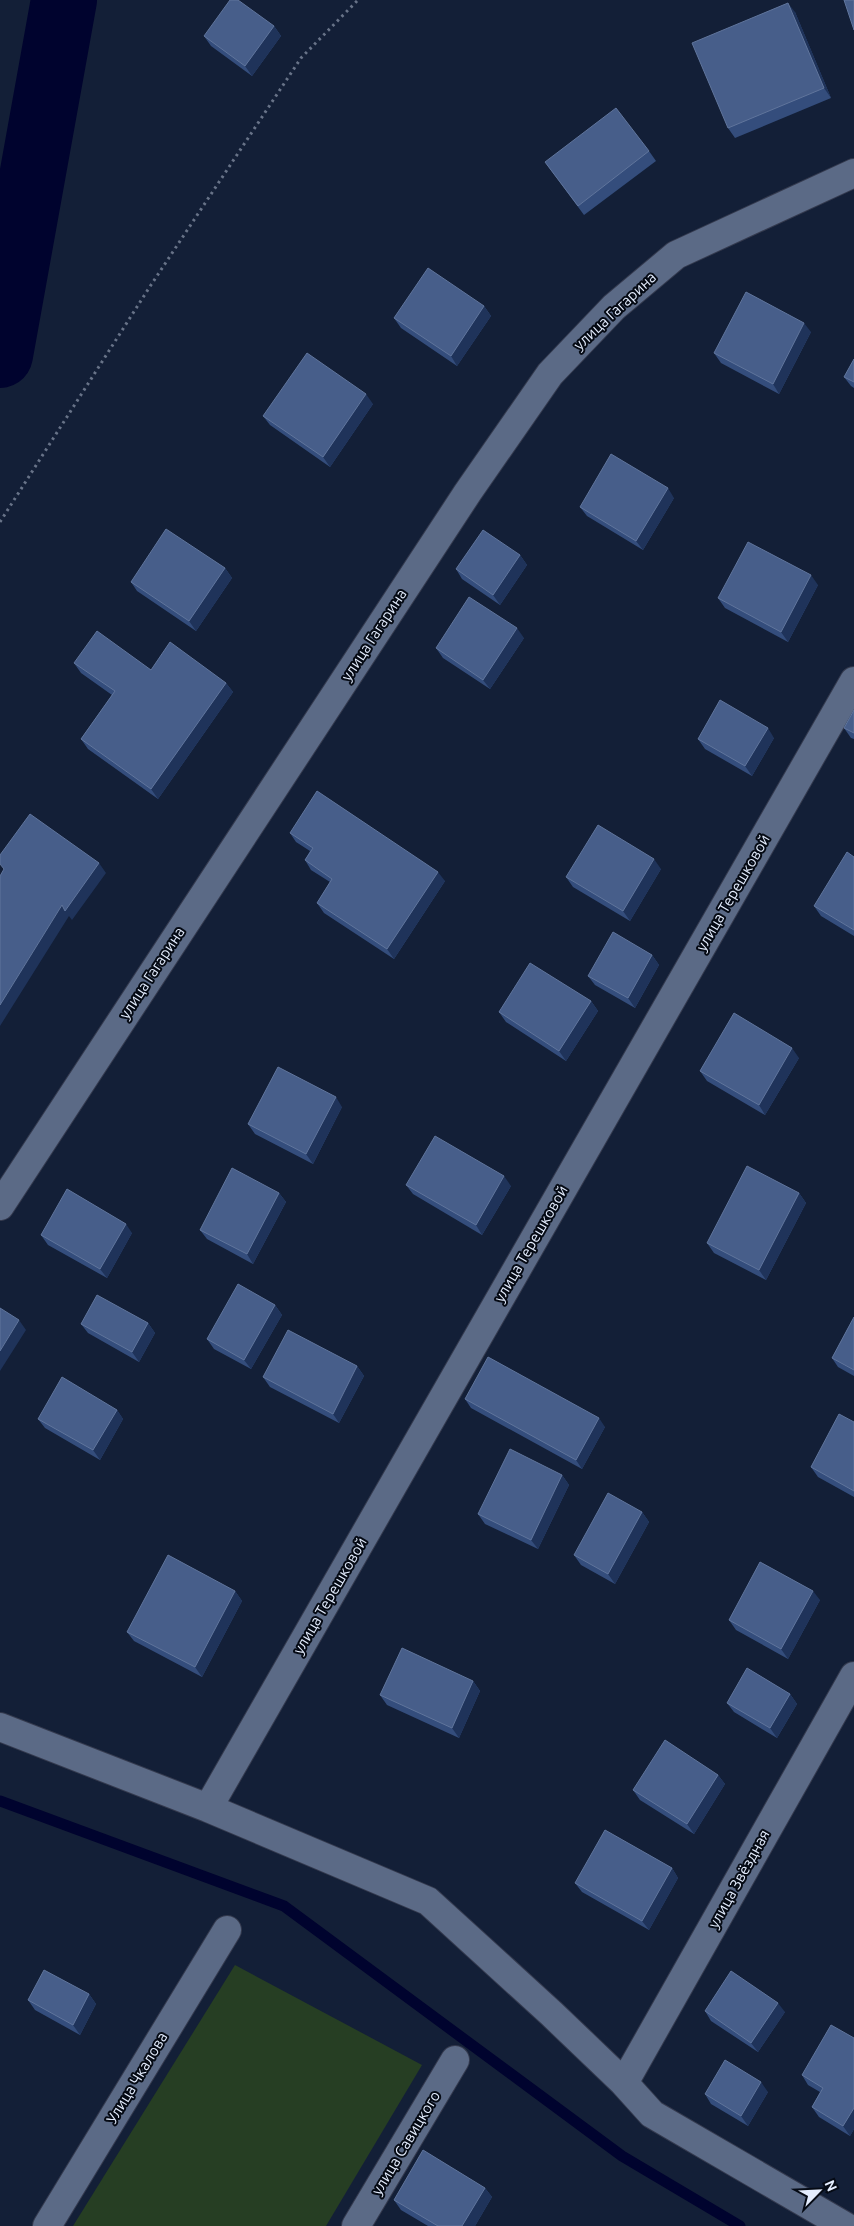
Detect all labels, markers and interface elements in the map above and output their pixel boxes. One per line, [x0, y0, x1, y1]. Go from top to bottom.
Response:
street label: улица Гагарина [570, 268, 659, 353]
street label: улица Гагарина [338, 586, 410, 684]
street label: улица Терешковой [692, 831, 773, 954]
street label: улица Гагарина [116, 924, 188, 1022]
street label: улица Терешковой [490, 1182, 571, 1305]
street label: улица Терешковой [289, 1534, 370, 1657]
street label: улица Звёздная [704, 1827, 773, 1931]
street label: Улица Чкалова [103, 2029, 170, 2126]
street label: улица Савицкого [368, 2088, 443, 2198]
north arrow [794, 2166, 844, 2216]
text: N [821, 2178, 840, 2194]

